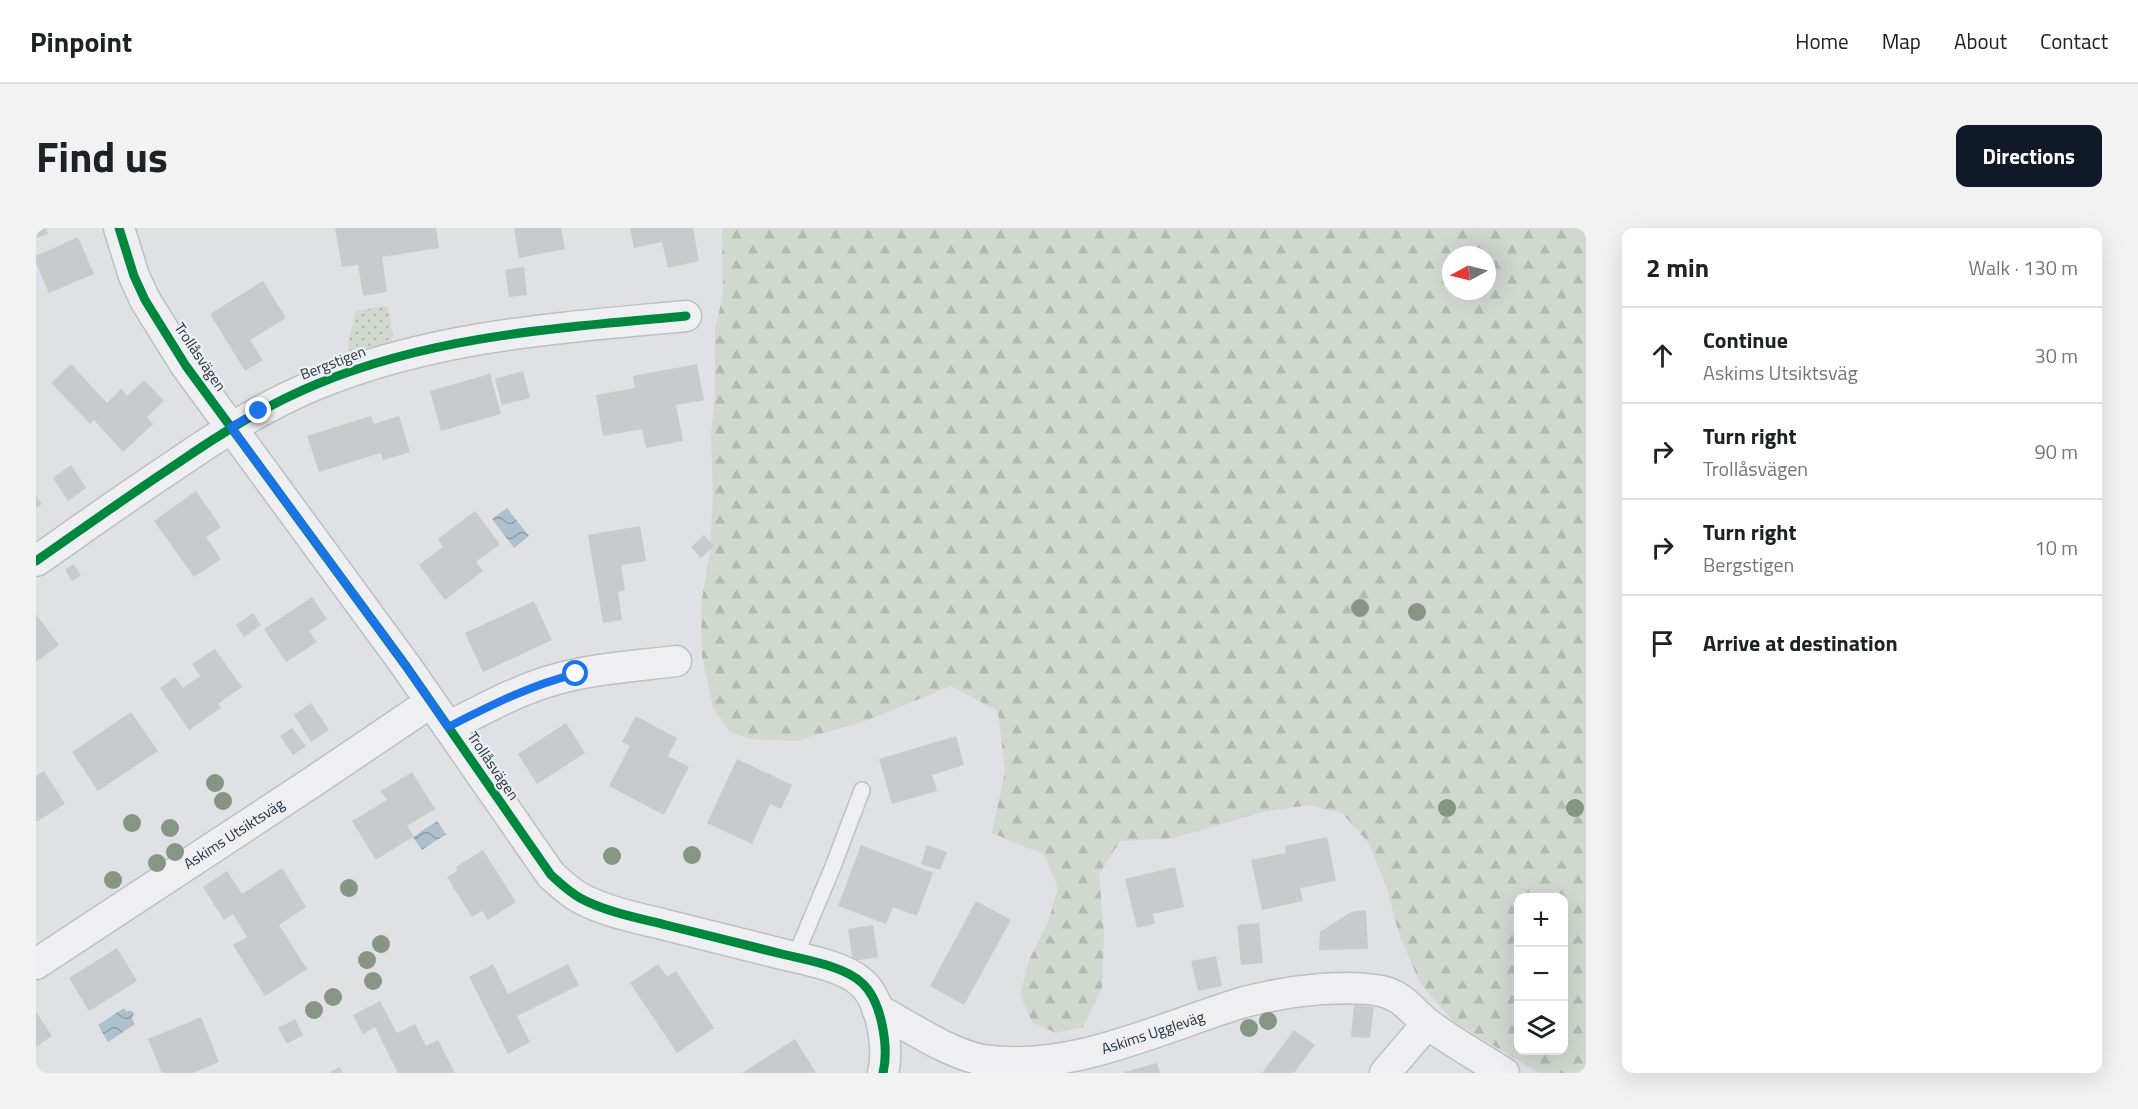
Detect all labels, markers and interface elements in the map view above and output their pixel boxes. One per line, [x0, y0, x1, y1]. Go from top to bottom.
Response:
text: Pinpoint [30, 20, 132, 63]
text: Home [1795, 25, 1849, 57]
text: Map [1882, 25, 1921, 57]
text: About [1954, 25, 2007, 57]
text: Contact [2040, 25, 2108, 57]
text: Find us [36, 124, 168, 188]
button: Directions [1956, 125, 2102, 187]
north arrow [1442, 246, 1496, 300]
text: 2 min [1646, 248, 1709, 287]
text: Walk · 130 m [1969, 252, 2078, 283]
street label: Trollåsvägen [169, 318, 232, 396]
text: Continue [1703, 323, 1788, 357]
icon: ahead [1646, 339, 1679, 372]
street label: Bergstigen [297, 340, 369, 386]
text: 30 m [2034, 340, 2078, 371]
text: Askims Utsiktsväg [1703, 357, 1858, 388]
route end [245, 397, 271, 423]
text: Turn right [1703, 419, 1797, 453]
icon: right [1646, 435, 1679, 468]
text: 90 m [2034, 436, 2078, 467]
text: Trollåsvägen [1703, 453, 1808, 484]
text: Turn right [1703, 515, 1797, 549]
icon: right [1646, 531, 1679, 564]
text: 10 m [2034, 532, 2078, 563]
text: Bergstigen [1703, 549, 1794, 580]
text: Arrive at destination [1703, 626, 1898, 660]
icon: arrive [1646, 627, 1679, 660]
route start [562, 660, 588, 686]
street label: Trollåsvägen [462, 727, 525, 805]
street label: Askims Utsiktsväg [179, 792, 289, 875]
map controls [1514, 893, 1568, 1055]
button: + [1514, 893, 1568, 947]
button: − [1514, 947, 1568, 1001]
button: layers [1514, 1001, 1568, 1055]
street label: Askims Uggleväg [1098, 1005, 1208, 1060]

